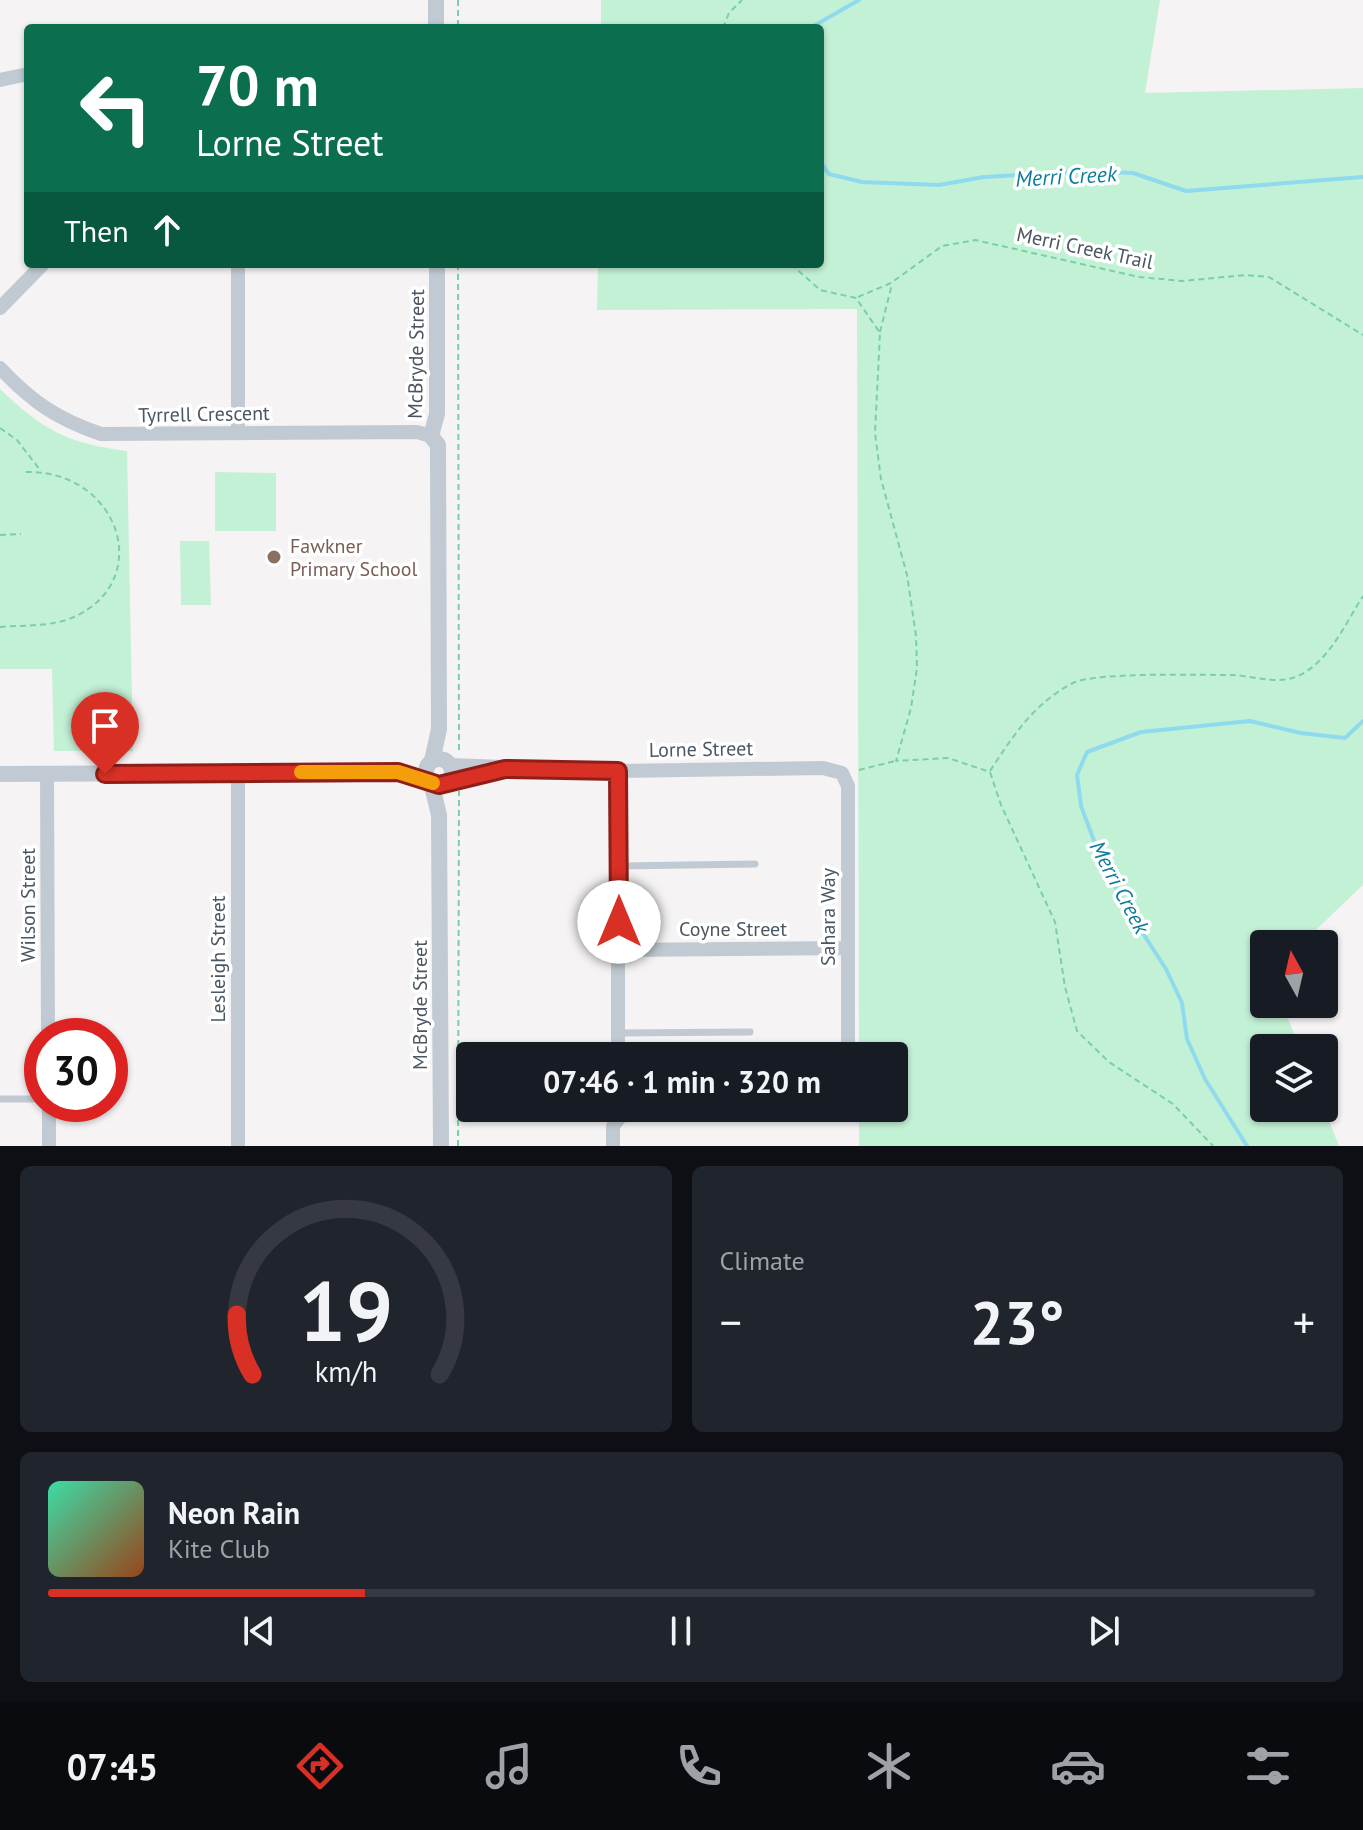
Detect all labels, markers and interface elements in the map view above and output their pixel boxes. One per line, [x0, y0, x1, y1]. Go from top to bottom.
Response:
text: 70 m [196, 49, 319, 121]
icon: left [64, 56, 168, 160]
text: Lorne Street [196, 119, 384, 166]
water label: Merri Creek [1015, 159, 1119, 193]
icon: ahead [145, 208, 189, 252]
text: Then [64, 211, 129, 250]
street label: Merri Creek Trail [1014, 221, 1156, 275]
street label: McBryde Street [402, 289, 430, 419]
street label: Tyrrell Crescent [138, 400, 270, 428]
place label: Fawkner Primary School [290, 533, 418, 582]
marker: Fawkner Primary School [265, 548, 283, 566]
pin [71, 692, 139, 774]
icon: arrive [83, 704, 127, 748]
street label: Lorne Street [649, 735, 754, 763]
water label: Merri Creek [1084, 836, 1157, 939]
street label: Wilson Street [15, 848, 41, 962]
street label: Sahara Way [815, 867, 841, 966]
position arrow [577, 880, 661, 964]
street label: Lesleigh Street [205, 895, 231, 1023]
street label: Coyne Street [679, 916, 787, 942]
north arrow [1250, 930, 1338, 1018]
map controls [1250, 930, 1338, 1122]
street label: McBryde Street [407, 940, 433, 1070]
speed limit sign: 30 [24, 1018, 128, 1122]
button: layers [1250, 1034, 1338, 1122]
text: 07:46 · 1 min · 320 m [543, 1062, 821, 1101]
text: Climate [720, 1244, 805, 1277]
text: 19 [299, 1256, 393, 1364]
text: 23° [970, 1283, 1064, 1361]
text: − [720, 1293, 742, 1350]
text: + [1293, 1293, 1315, 1350]
text: km/h [314, 1353, 377, 1390]
text: Neon Rain [168, 1493, 300, 1532]
text: Kite Club [168, 1532, 270, 1565]
icon: previous [237, 1609, 281, 1653]
icon: pause [659, 1609, 703, 1653]
icon: next [1082, 1609, 1126, 1653]
icon: directions [292, 1738, 348, 1794]
icon: music [481, 1738, 537, 1794]
icon: phone [671, 1738, 727, 1794]
icon: climate [861, 1738, 917, 1794]
icon: car [1050, 1738, 1106, 1794]
icon: filters [1240, 1738, 1296, 1794]
text: 07:45 [67, 1743, 158, 1790]

